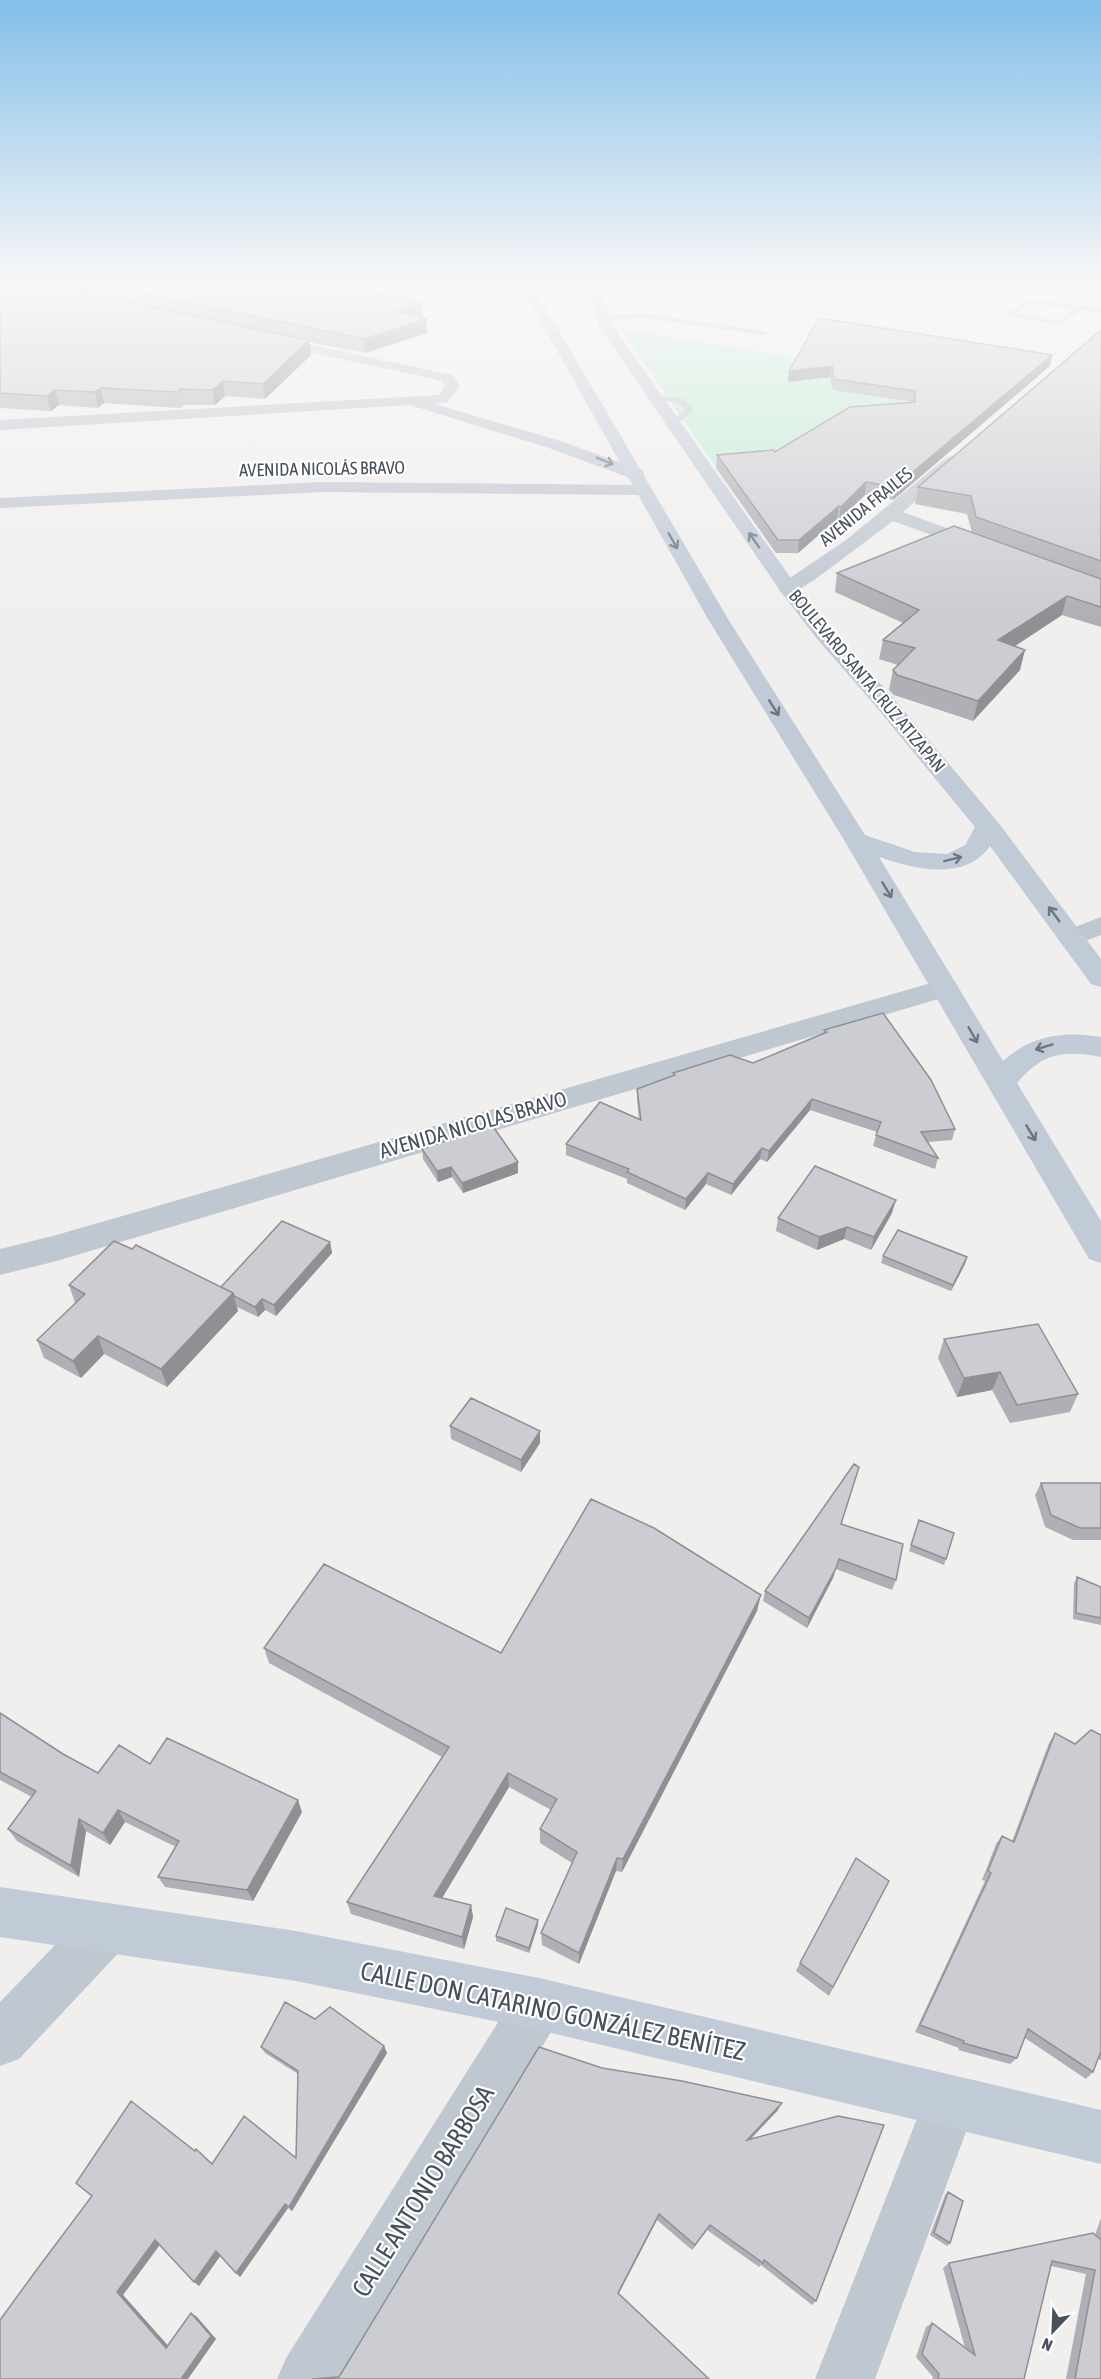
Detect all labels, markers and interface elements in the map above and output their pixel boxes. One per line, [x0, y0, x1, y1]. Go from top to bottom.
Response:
one-way arrow [595, 456, 614, 467]
street label: AVENIDA NICOLÁS BRAVO [239, 457, 405, 480]
street label: AVENIDA FRAILES [815, 463, 917, 550]
one-way arrow [668, 532, 680, 549]
one-way arrow [748, 532, 760, 548]
street label: BOULEVARD SANTA CRUZ ATIZAPAN [785, 585, 950, 776]
one-way arrow [768, 699, 780, 716]
one-way arrow [943, 852, 962, 864]
one-way arrow [881, 881, 893, 898]
one-way arrow [1048, 906, 1060, 922]
one-way arrow [967, 1026, 979, 1043]
one-way arrow [1035, 1042, 1054, 1053]
street label: AVENIDA NICOLAS BRAVO [376, 1086, 569, 1162]
one-way arrow [1025, 1124, 1037, 1141]
street label: CALLE DON CATARINO GONZÁLEZ BENÍTEZ [358, 1955, 748, 2067]
street label: CALLE ANTONIO BARBOSA [346, 2080, 500, 2302]
north arrow [1023, 2301, 1083, 2361]
text: N [1039, 2335, 1055, 2355]

